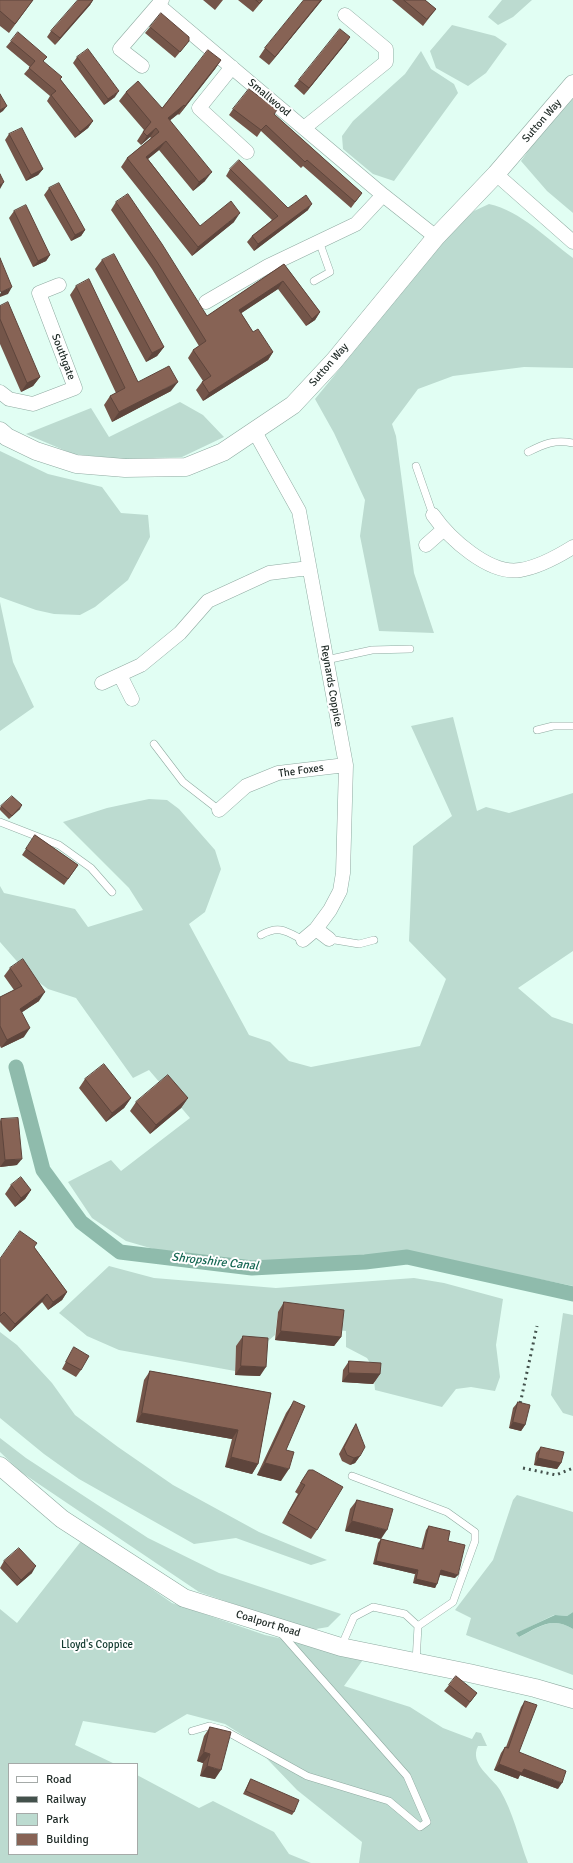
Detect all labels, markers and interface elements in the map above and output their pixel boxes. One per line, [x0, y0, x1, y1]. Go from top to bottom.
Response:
street label: Smallwood [245, 76, 293, 120]
street label: Sutton Way [520, 97, 564, 145]
street label: Southgate [48, 332, 78, 382]
street label: Sutton Way [307, 341, 351, 389]
street label: Reynards Coppice [317, 644, 345, 728]
street label: The Foxes [278, 761, 324, 781]
water label: Shropshire Canal [171, 1250, 259, 1274]
street label: Coalport Road [234, 1608, 302, 1640]
park label: Lloyd's Coppice [61, 1638, 133, 1652]
legend [8, 1763, 138, 1855]
text: Road [46, 1772, 72, 1787]
text: Railway [46, 1792, 86, 1807]
text: Park [46, 1812, 69, 1827]
text: Building [46, 1832, 89, 1847]

